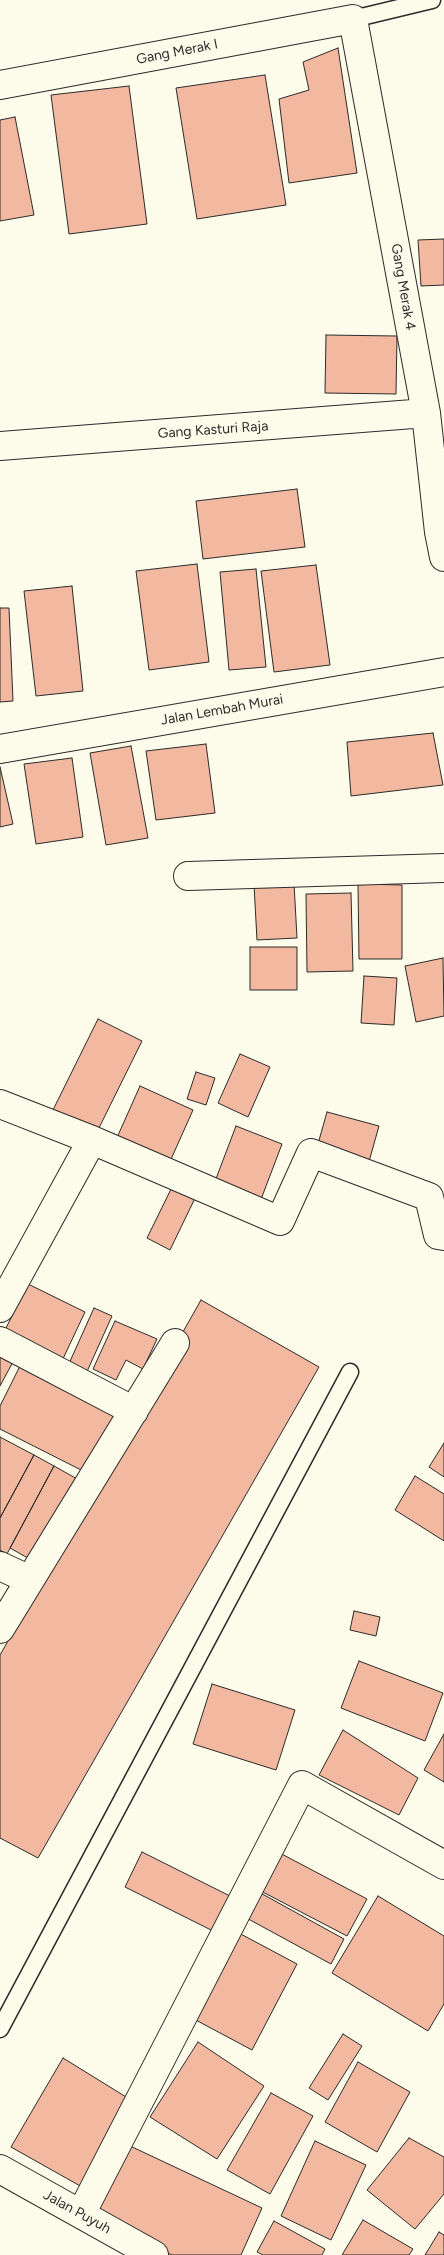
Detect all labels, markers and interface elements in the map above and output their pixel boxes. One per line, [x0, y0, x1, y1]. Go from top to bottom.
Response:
street label: Gang Merak I [135, 36, 219, 68]
street label: Gang Merak 4 [387, 242, 419, 332]
street label: Gang Kasturi Raja [157, 418, 269, 442]
street label: Jalan Lembah Murai [159, 691, 285, 729]
street label: Jalan Puyuh [40, 2187, 114, 2237]

